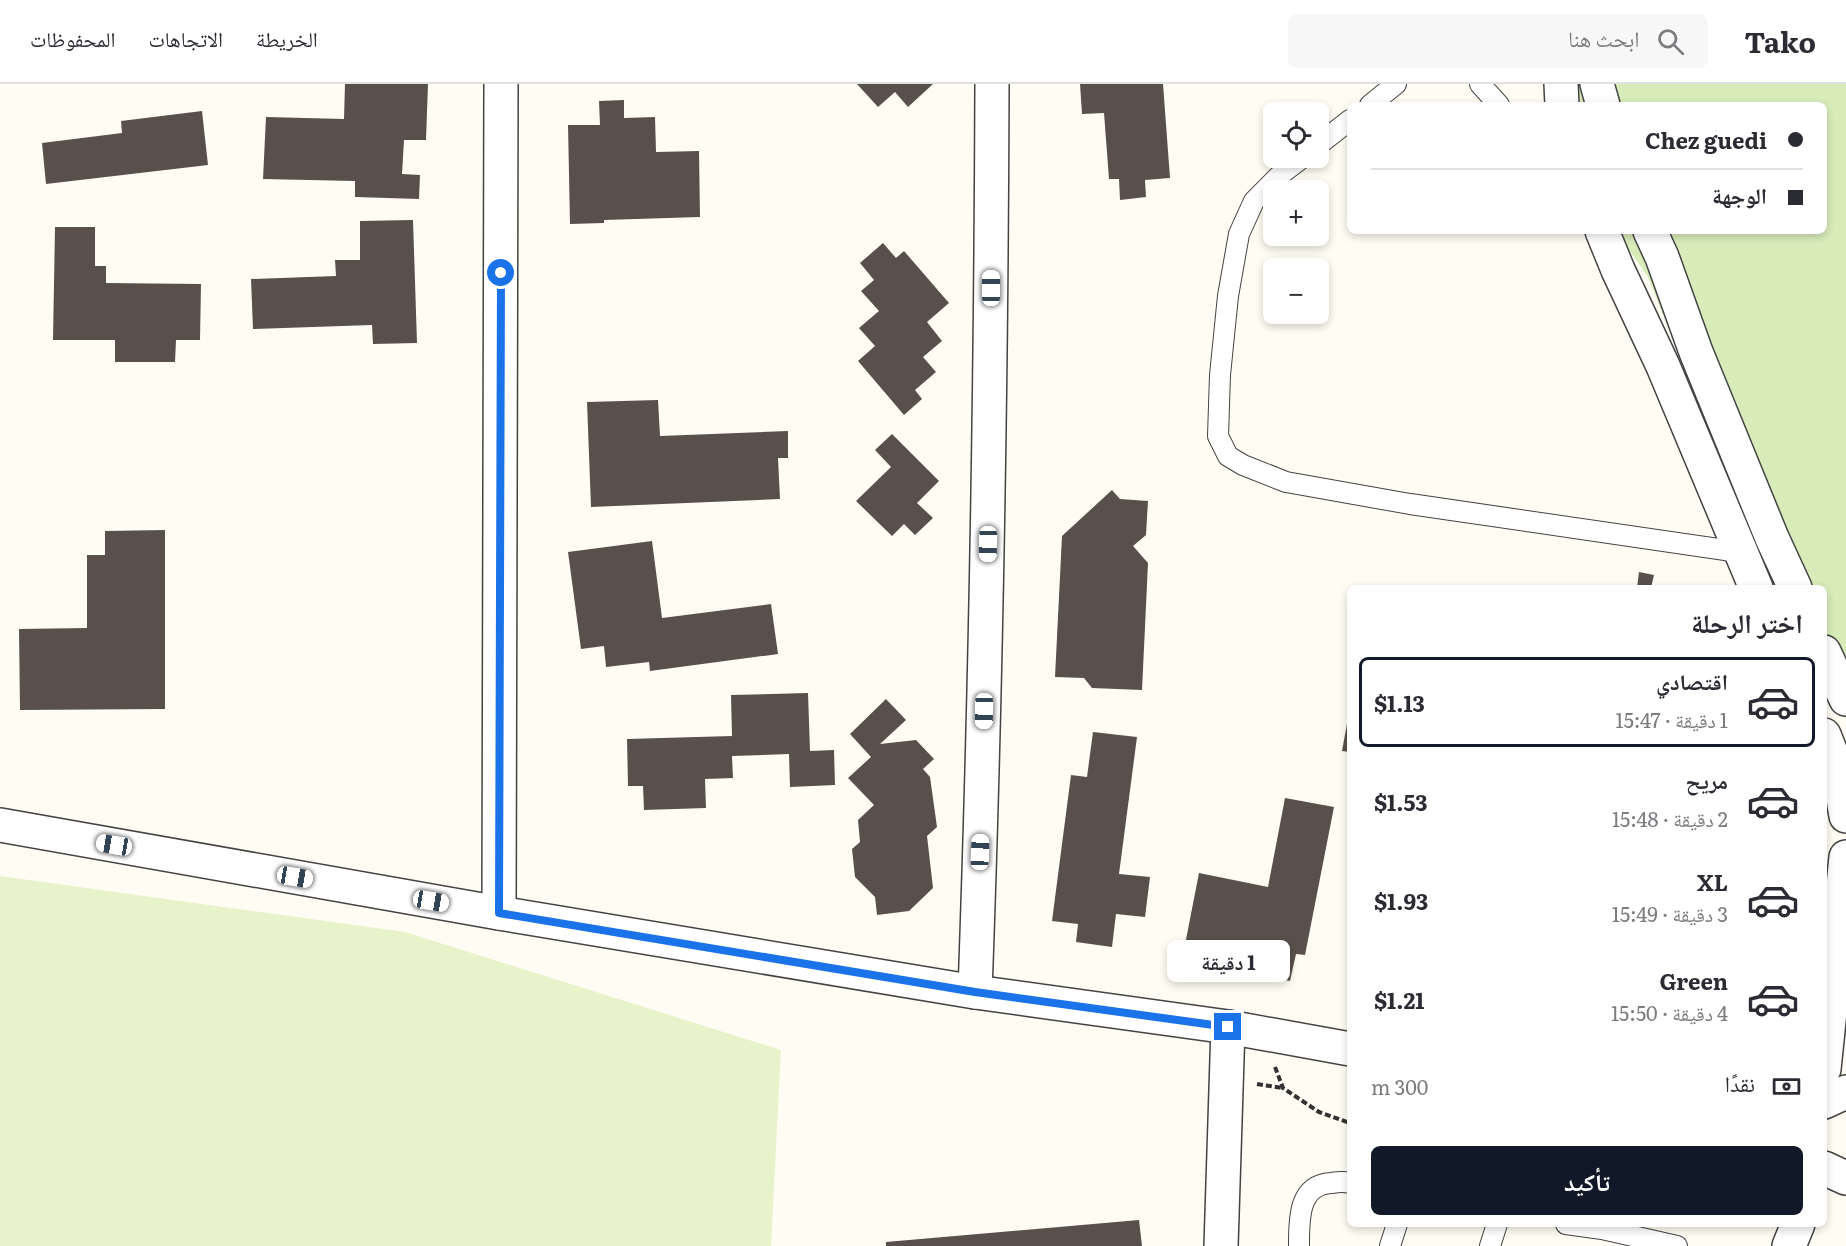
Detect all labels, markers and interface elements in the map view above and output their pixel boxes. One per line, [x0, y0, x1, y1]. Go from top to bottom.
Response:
search box [1288, 14, 1708, 68]
text: Tako [1744, 20, 1816, 62]
text: ابحث هنا [1568, 21, 1639, 54]
text: المحفوظات [30, 22, 115, 53]
text: الاتجاهات [148, 22, 223, 53]
text: الخريطة [256, 22, 318, 53]
icon: search [1654, 25, 1687, 58]
map controls [1263, 102, 1329, 324]
button: locate [1263, 102, 1329, 168]
text: Chez guedi [1645, 123, 1767, 156]
text: الوجهة [1712, 178, 1767, 211]
button: + [1263, 180, 1329, 246]
button: − [1263, 258, 1329, 324]
route start [487, 259, 514, 286]
car [982, 270, 1000, 306]
car [979, 526, 997, 562]
text: اختر الرحلة [1691, 601, 1803, 641]
text: اقتصادي [1656, 664, 1728, 697]
icon: car [1746, 675, 1800, 729]
text: $1.13 [1374, 686, 1425, 719]
car [975, 693, 993, 729]
text: 1 دقيقة · 15:47 [1616, 704, 1728, 734]
text: مريح [1685, 763, 1728, 796]
icon: car [1746, 774, 1800, 828]
text: $1.53 [1374, 785, 1427, 818]
text: 2 دقيقة · 15:48 [1612, 803, 1728, 833]
car [95, 833, 133, 857]
car [970, 834, 990, 870]
car [276, 865, 314, 889]
text: XL [1697, 865, 1728, 898]
icon: car [1746, 873, 1800, 927]
text: $1.93 [1374, 884, 1428, 917]
car [412, 889, 450, 913]
text: 3 دقيقة · 15:49 [1612, 898, 1728, 928]
callout: 1 دقيقة [1166, 940, 1290, 982]
text: 1 دقيقة [1201, 946, 1256, 976]
text: Green [1659, 964, 1728, 997]
icon: car [1746, 972, 1800, 1026]
text: $1.21 [1374, 983, 1424, 1016]
text: 4 دقيقة · 15:50 [1611, 997, 1728, 1027]
route end [1214, 1013, 1241, 1040]
text: نقدًا [1725, 1066, 1755, 1099]
icon: cash [1770, 1070, 1803, 1103]
text: 300 m [1371, 1071, 1428, 1101]
button: تأكيد [1371, 1146, 1803, 1215]

